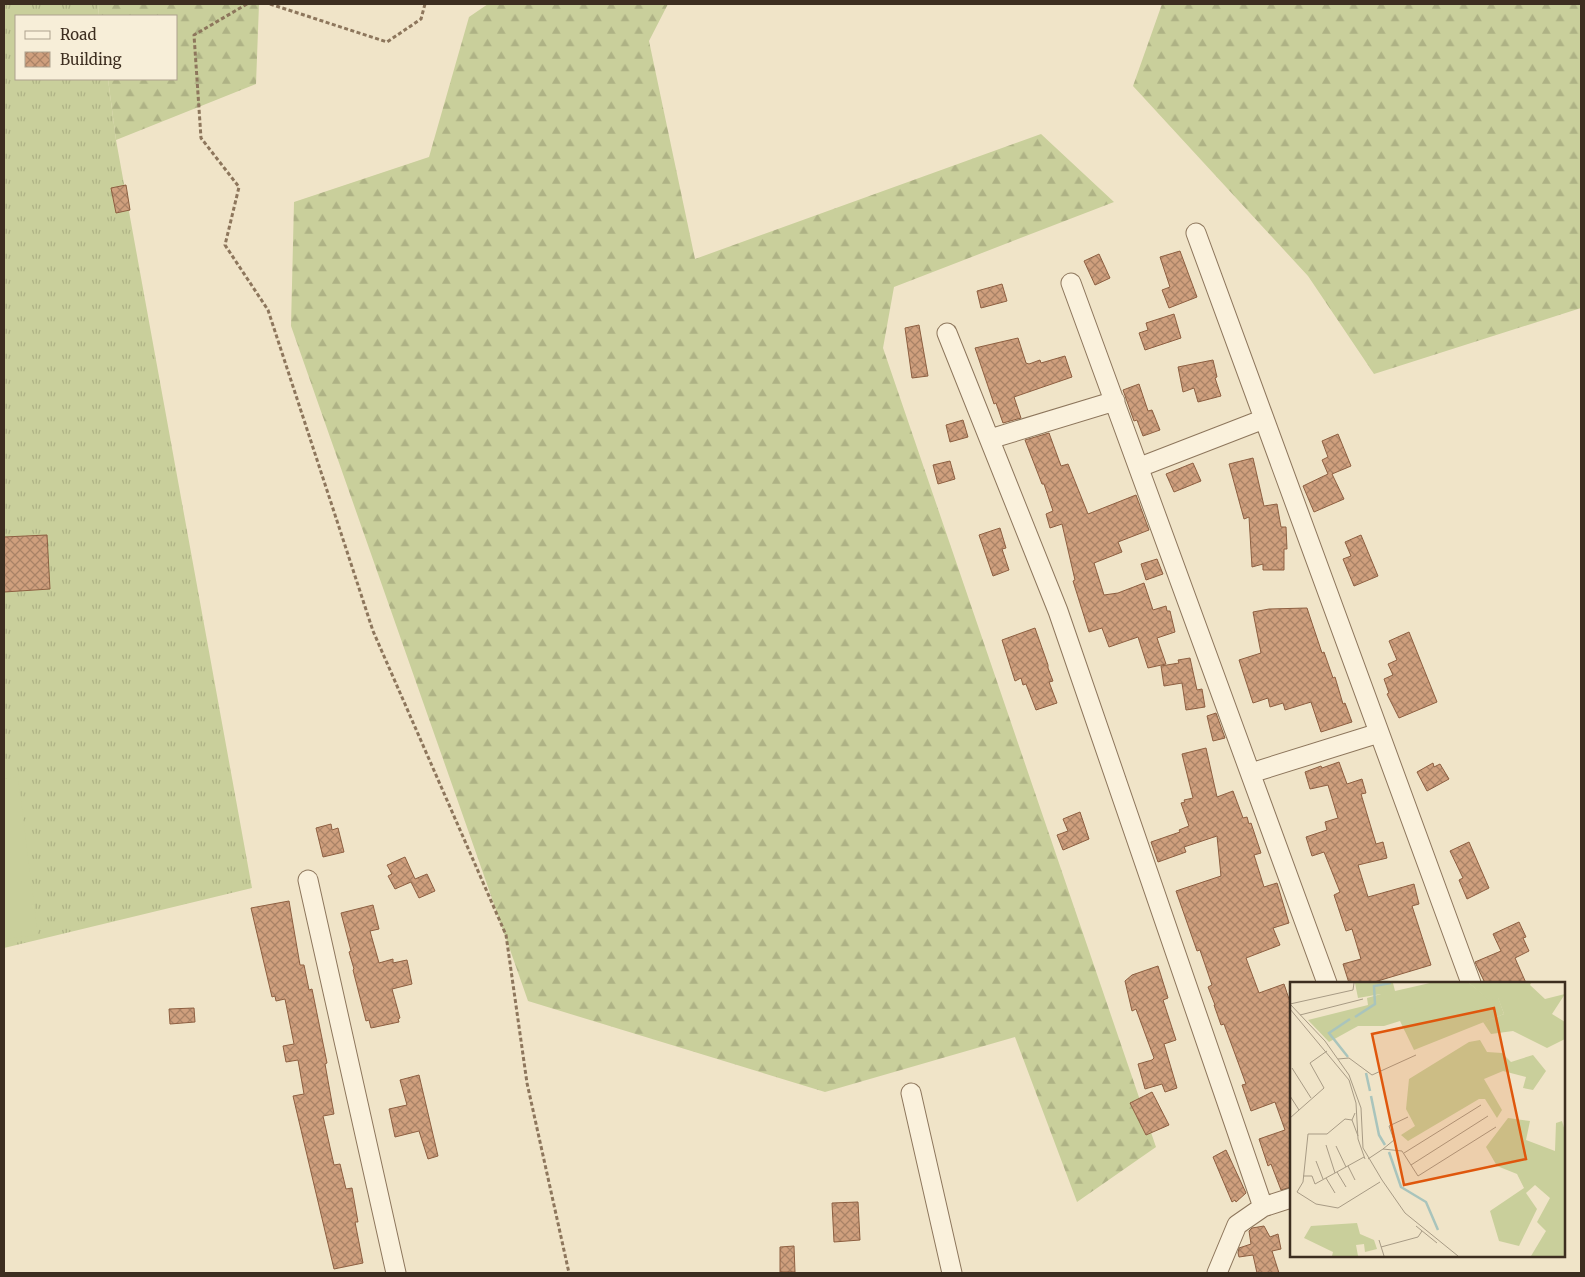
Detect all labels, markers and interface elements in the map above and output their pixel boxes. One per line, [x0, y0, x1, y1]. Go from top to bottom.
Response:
legend [15, 15, 178, 80]
text: Road [60, 25, 96, 44]
text: Building [60, 50, 122, 69]
inset map [1290, 982, 1565, 1257]

